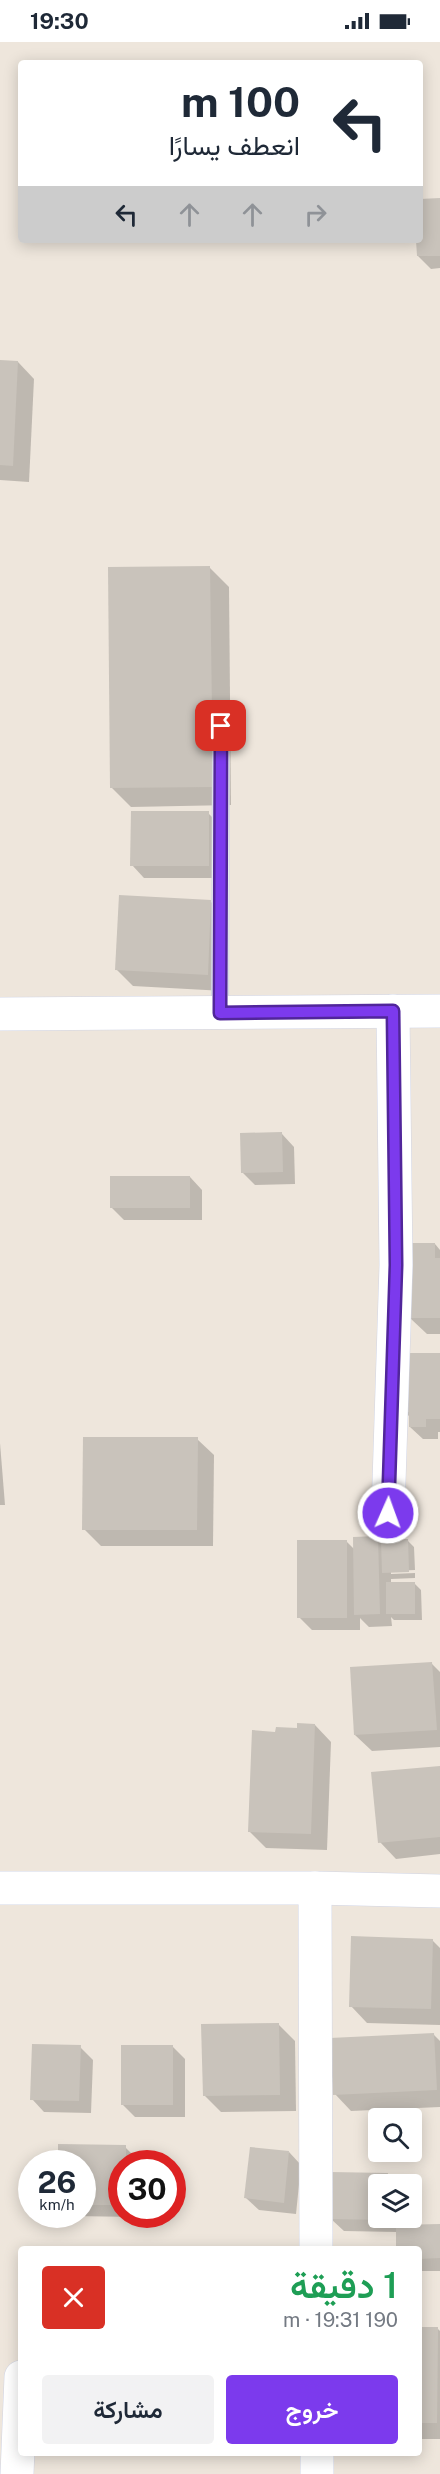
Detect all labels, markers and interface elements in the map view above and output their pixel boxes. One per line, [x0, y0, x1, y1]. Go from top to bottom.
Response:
text: 19:30 [30, 8, 89, 34]
text: 100 m [181, 77, 300, 126]
icon: left [321, 84, 399, 162]
text: انعطف يسارًا [169, 129, 300, 161]
icon: left [110, 198, 143, 231]
icon: ahead [173, 198, 206, 231]
icon: ahead [236, 198, 269, 231]
icon: right [299, 198, 332, 231]
pin [195, 700, 246, 751]
icon: arrive [204, 709, 237, 742]
position arrow [356, 1481, 420, 1545]
map controls [368, 2108, 422, 2228]
button: search [368, 2108, 422, 2162]
speed limit sign: 30 [108, 2150, 186, 2228]
text: 26 [38, 2164, 76, 2200]
button: layers [368, 2174, 422, 2228]
text: km/h [39, 2196, 75, 2213]
text: 1 دقيقة [290, 2264, 398, 2306]
button: close [42, 2266, 105, 2329]
text: 190 m · 19:31 [283, 2308, 398, 2332]
button: مشاركة [42, 2375, 214, 2444]
button: خروج [226, 2375, 398, 2444]

